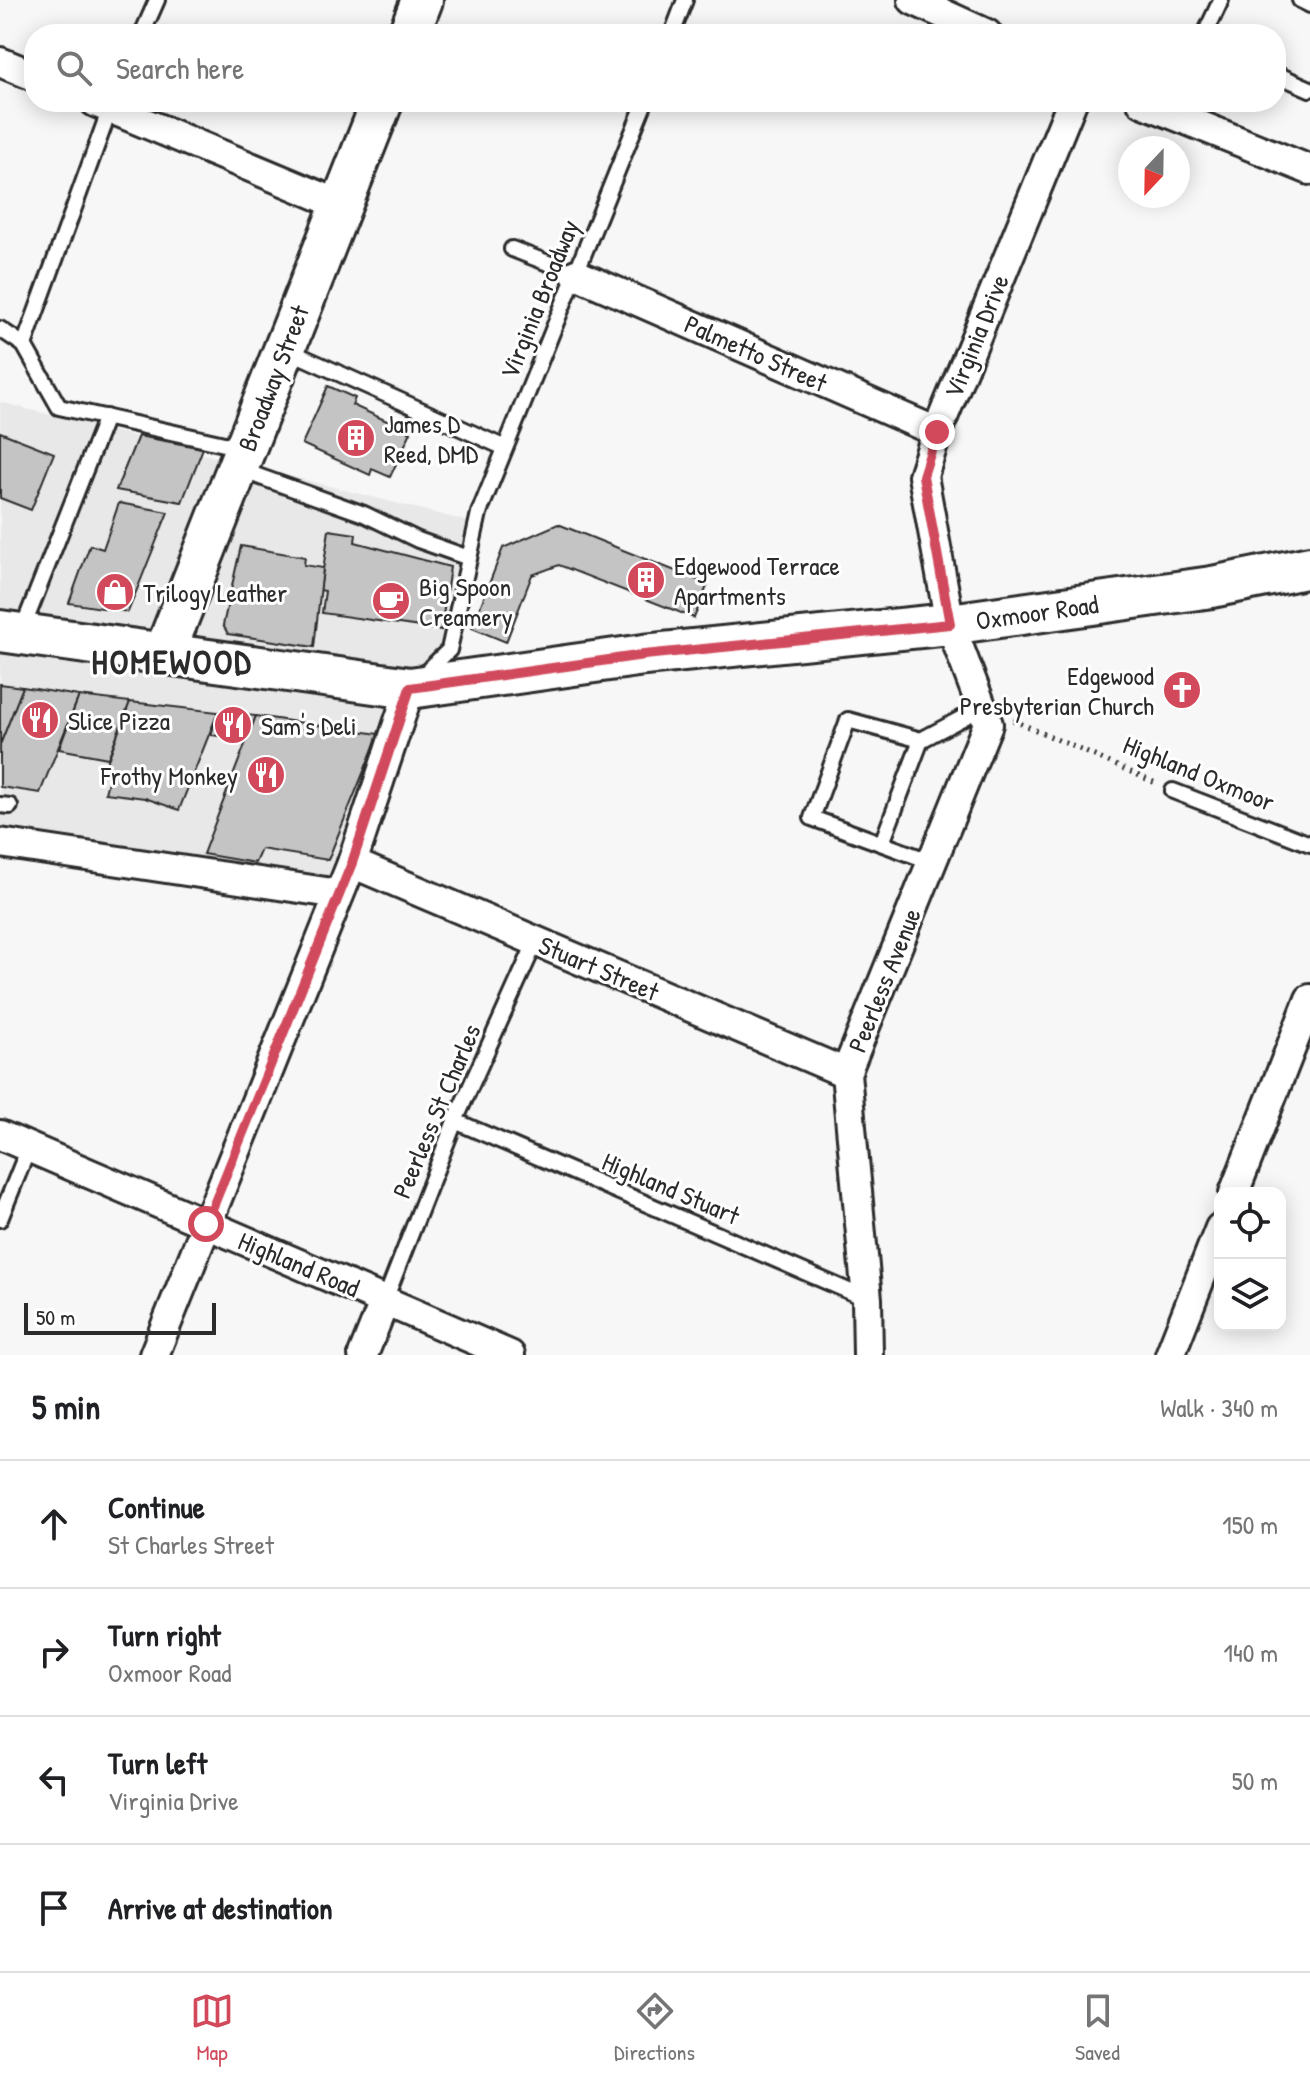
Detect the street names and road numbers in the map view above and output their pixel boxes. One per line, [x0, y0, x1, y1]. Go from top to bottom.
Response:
street label: Virginia Broadway [491, 214, 587, 384]
street label: Virginia Drive [935, 269, 1017, 403]
street label: Broadway Street [229, 299, 317, 456]
street label: Palmetto Street [679, 306, 834, 400]
street label: Oxmoor Road [973, 586, 1101, 638]
street label: Highland Oxmoor [1118, 727, 1280, 819]
street label: Peerless Avenue [839, 903, 929, 1057]
street label: Stuart Street [534, 927, 665, 1009]
street label: Peerless St Charles [384, 1019, 488, 1203]
street label: Highland Stuart [597, 1143, 746, 1233]
street label: Highland Road [233, 1223, 365, 1305]

